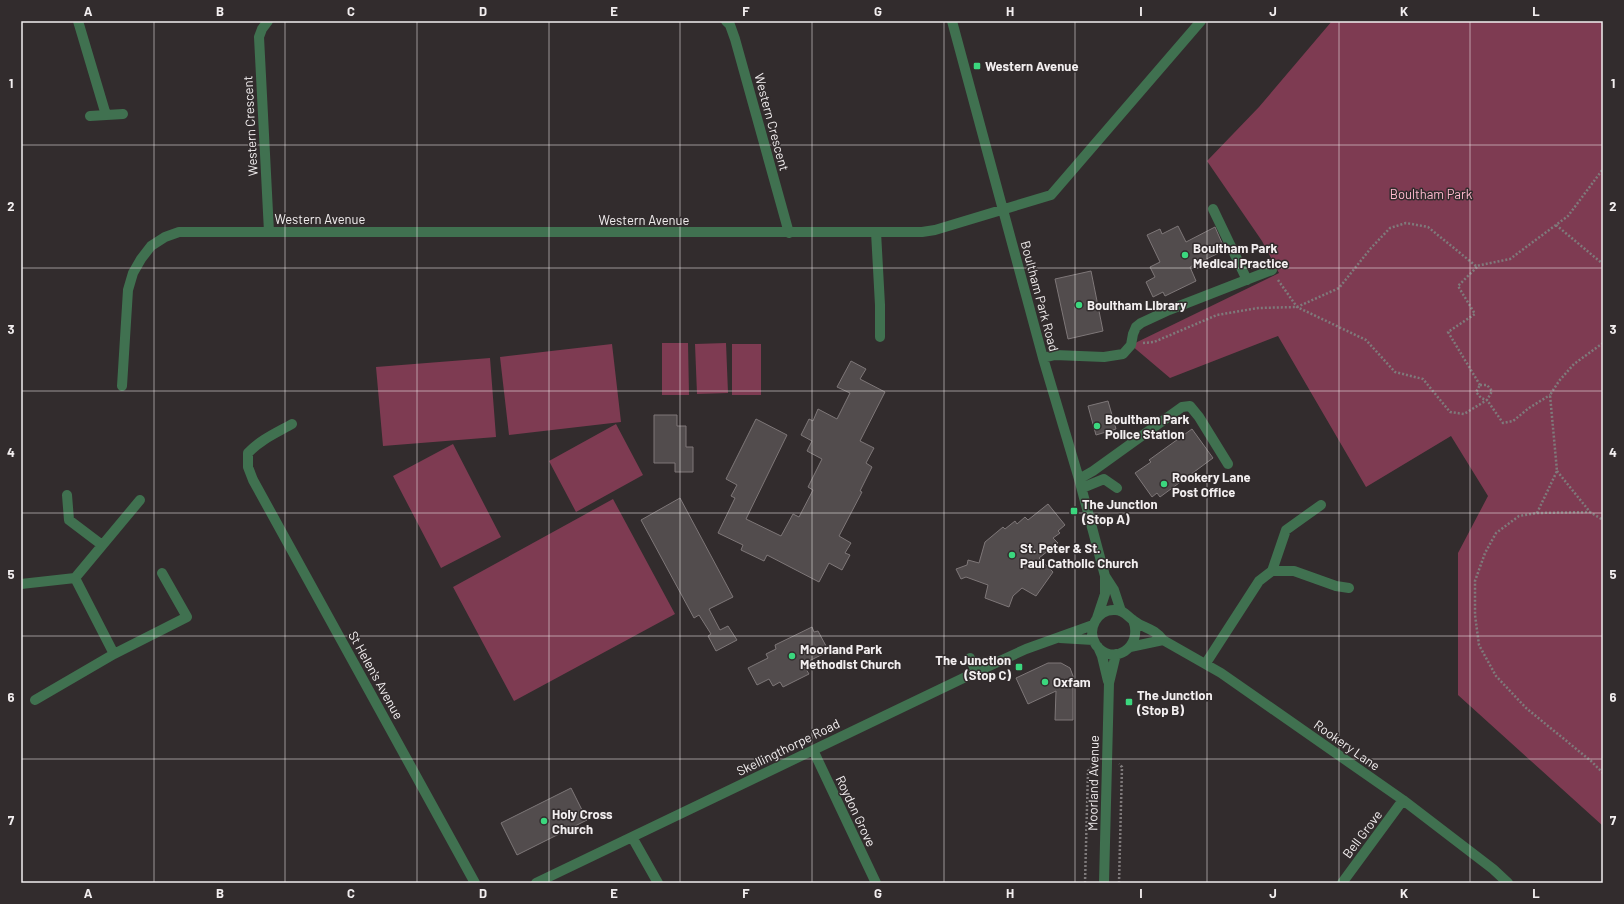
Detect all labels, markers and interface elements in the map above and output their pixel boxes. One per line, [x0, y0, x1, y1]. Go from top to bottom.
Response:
text: A [84, 3, 93, 19]
text: B [216, 3, 224, 19]
text: C [347, 3, 355, 19]
text: D [479, 3, 487, 19]
text: E [610, 3, 618, 19]
text: F [742, 3, 750, 19]
text: G [874, 3, 882, 19]
text: H [1006, 3, 1014, 19]
text: I [1139, 3, 1143, 19]
text: J [1269, 3, 1277, 19]
text: K [1400, 3, 1408, 19]
text: L [1532, 3, 1540, 19]
place label: Western Avenue [985, 58, 1079, 74]
marker: Western Avenue [972, 61, 982, 71]
street label: Western Crescent [751, 71, 793, 173]
text: 1 [9, 75, 13, 91]
street label: Western Crescent [239, 75, 261, 177]
text: 1 [1611, 75, 1615, 91]
park label: Boultham Park [1390, 186, 1473, 202]
text: 2 [7, 198, 15, 214]
text: 2 [1609, 198, 1617, 214]
street label: Western Avenue [275, 211, 366, 227]
street label: Western Avenue [599, 212, 690, 228]
street label: Boultham Park Road [1018, 239, 1062, 353]
place label: Boultham Park Medical Practice [1193, 240, 1288, 271]
marker: Boultham Park Medical Practice [1180, 250, 1190, 260]
place label: Boultham Library [1087, 297, 1187, 313]
marker: Boultham Library [1074, 300, 1084, 310]
text: 3 [7, 321, 15, 337]
text: 3 [1609, 321, 1617, 337]
place label: Boultham Park Police Station [1105, 411, 1189, 442]
marker: Boultham Park Police Station [1092, 421, 1102, 431]
text: 4 [7, 444, 15, 460]
text: 4 [1609, 444, 1617, 460]
place label: Rookery Lane Post Office [1172, 469, 1251, 500]
marker: Rookery Lane Post Office [1159, 479, 1169, 489]
place label: The Junction (Stop A) [1081, 496, 1158, 527]
marker: The Junction (Stop A) [1069, 506, 1079, 516]
place label: St. Peter & St. Paul Catholic Church [1020, 540, 1138, 571]
marker: St. Peter & St. Paul Catholic Church [1007, 550, 1017, 560]
text: 5 [7, 566, 15, 582]
text: 5 [1609, 566, 1617, 582]
street label: St Helen's Avenue [345, 628, 407, 722]
place label: Moorland Park Methodist Church [800, 641, 901, 672]
marker: Moorland Park Methodist Church [787, 651, 797, 661]
place label: The Junction (Stop C) [935, 652, 1011, 683]
marker: The Junction (Stop C) [1014, 662, 1024, 672]
place label: Oxfam [1053, 674, 1091, 690]
marker: Oxfam [1040, 677, 1050, 687]
place label: The Junction (Stop B) [1136, 687, 1213, 718]
text: 6 [8, 689, 15, 705]
text: 6 [1610, 689, 1617, 705]
marker: The Junction (Stop B) [1124, 697, 1134, 707]
street label: Skellingthorpe Road [734, 715, 842, 779]
street label: Rookery Lane [1311, 716, 1383, 774]
street label: Moorland Avenue [1084, 735, 1102, 831]
street label: Roydon Grove [833, 773, 879, 849]
place label: Holy Cross Church [552, 806, 613, 837]
street label: Bell Grove [1339, 807, 1385, 861]
text: 7 [8, 812, 15, 828]
text: 7 [1610, 812, 1617, 828]
marker: Holy Cross Church [539, 816, 549, 826]
text: A [84, 885, 93, 901]
text: B [216, 885, 224, 901]
text: C [347, 885, 355, 901]
text: D [479, 885, 487, 901]
text: E [610, 885, 618, 901]
text: F [742, 885, 750, 901]
text: G [874, 885, 882, 901]
text: H [1006, 885, 1014, 901]
text: I [1139, 885, 1143, 901]
text: J [1269, 885, 1277, 901]
text: K [1400, 885, 1408, 901]
text: L [1532, 885, 1540, 901]

